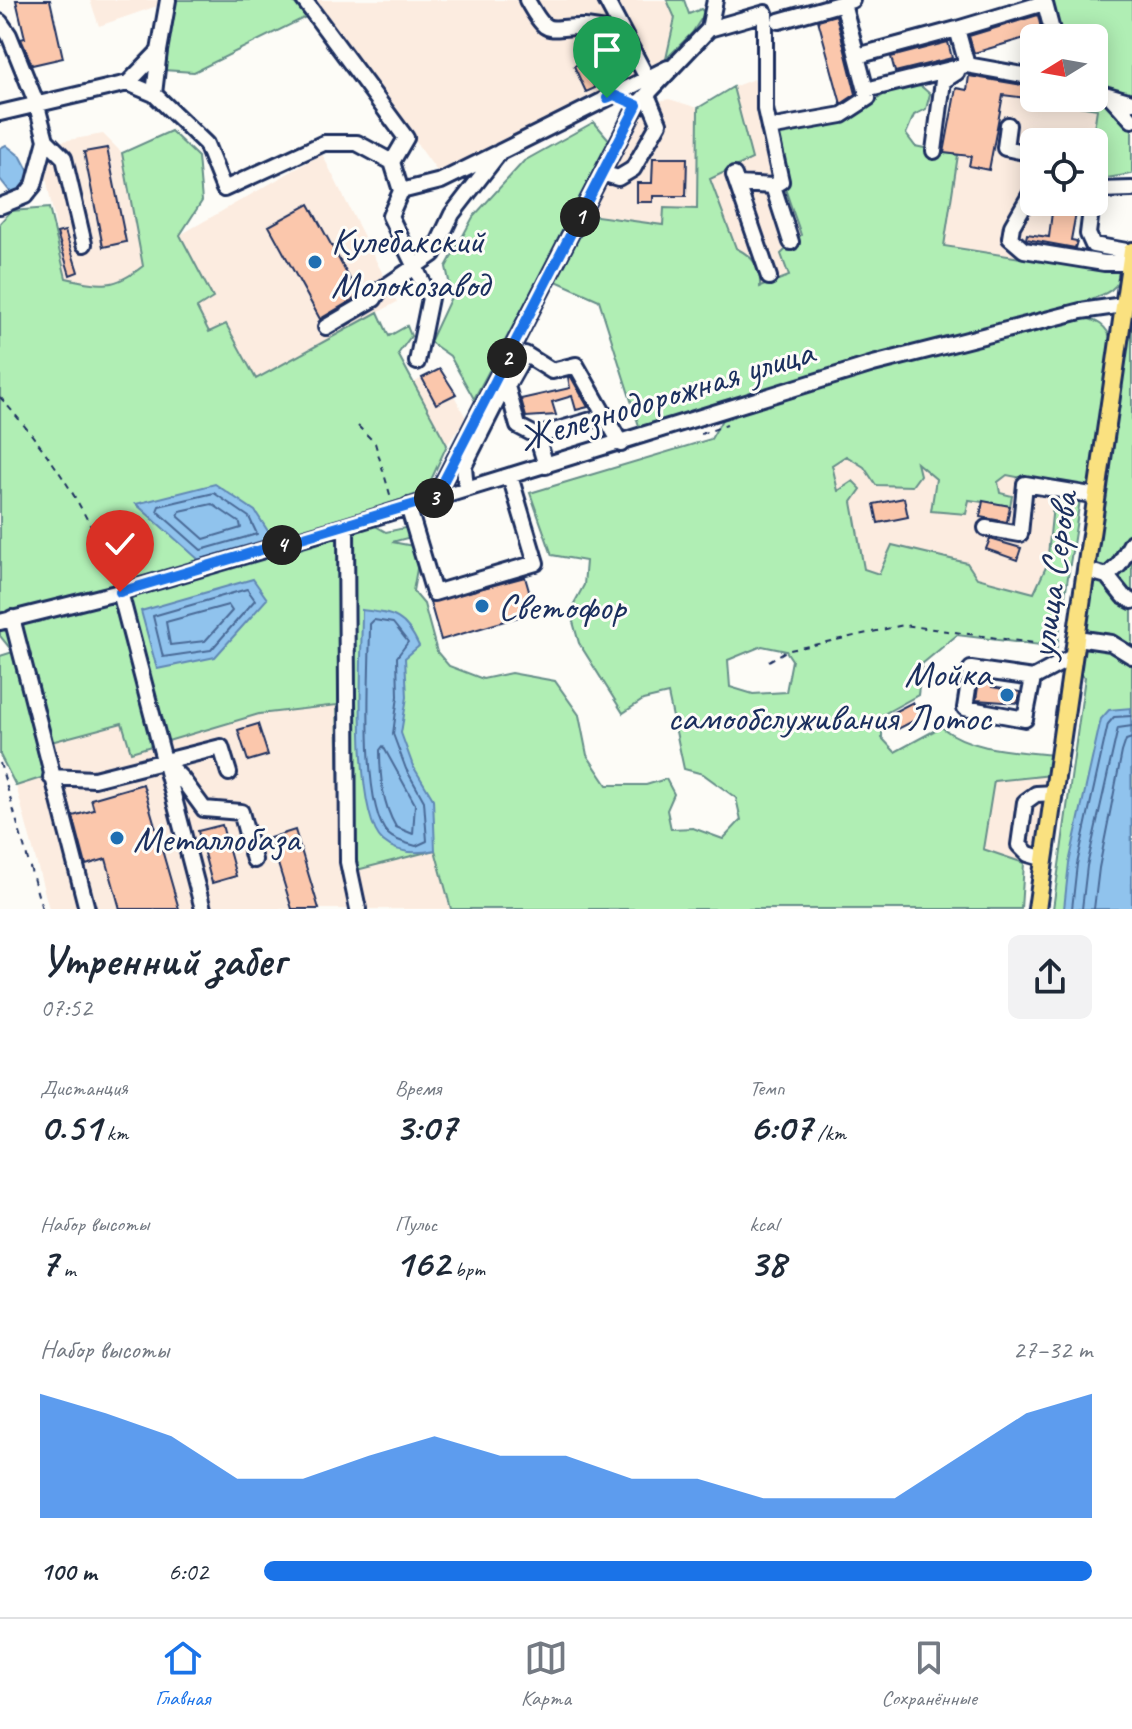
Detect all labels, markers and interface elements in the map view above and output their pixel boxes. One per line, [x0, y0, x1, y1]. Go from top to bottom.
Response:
pin [573, 16, 641, 98]
north arrow [1020, 24, 1108, 112]
map controls [1020, 24, 1108, 216]
icon: arrive [585, 28, 629, 72]
button: locate [1020, 128, 1108, 216]
pin: 1 [560, 197, 600, 237]
text: 1 [575, 203, 585, 231]
place label: Кулебакский Молокозавод [331, 217, 493, 308]
marker: Кулебакский Молокозавод [306, 253, 324, 271]
street label: Железнодорожная улица [513, 327, 821, 462]
pin: 2 [487, 338, 527, 378]
text: 2 [502, 344, 512, 372]
pin: 3 [414, 478, 454, 518]
text: 3 [429, 484, 439, 512]
street label: улица Серова [1018, 485, 1088, 663]
pin [86, 510, 154, 592]
icon: check [98, 522, 142, 566]
pin: 4 [262, 525, 302, 565]
text: 4 [277, 531, 287, 559]
place label: Светофор [498, 583, 627, 630]
marker: Светофор [473, 597, 491, 615]
place label: Мойка самообслуживания Лотос [667, 650, 993, 741]
marker: Мойка самообслуживания Лотос [998, 686, 1016, 704]
place label: Металлобаза [133, 815, 302, 862]
marker: Металлобаза [108, 829, 126, 847]
text: Утренний забег [40, 933, 285, 988]
button: share [1008, 935, 1092, 1019]
text: 07:52 [40, 991, 92, 1024]
text: Дистанция [40, 1074, 128, 1102]
text: Время [395, 1074, 441, 1102]
text: Темп [749, 1074, 785, 1102]
text: 0.51 [40, 1102, 101, 1152]
text: 3:07 [395, 1102, 456, 1152]
text: 6:07 [749, 1102, 812, 1152]
text: km [101, 1119, 128, 1147]
text: /km [812, 1119, 846, 1147]
text: Набор высоты [40, 1210, 149, 1238]
text: Пульс [395, 1210, 437, 1238]
text: kcal [749, 1210, 778, 1238]
text: 7 [40, 1238, 58, 1288]
text: 162 [395, 1238, 450, 1288]
text: 38 [749, 1238, 785, 1288]
text: m [58, 1255, 76, 1283]
text: bpm [450, 1255, 485, 1283]
text: Набор высоты [40, 1333, 169, 1366]
text: 27–32 m [1013, 1333, 1092, 1366]
text: 100 m [40, 1555, 96, 1588]
text: 6:02 [168, 1555, 208, 1588]
tab: Главная [155, 1636, 210, 1712]
tab: Карта [521, 1636, 571, 1712]
tab: Сохранённые [881, 1636, 977, 1712]

